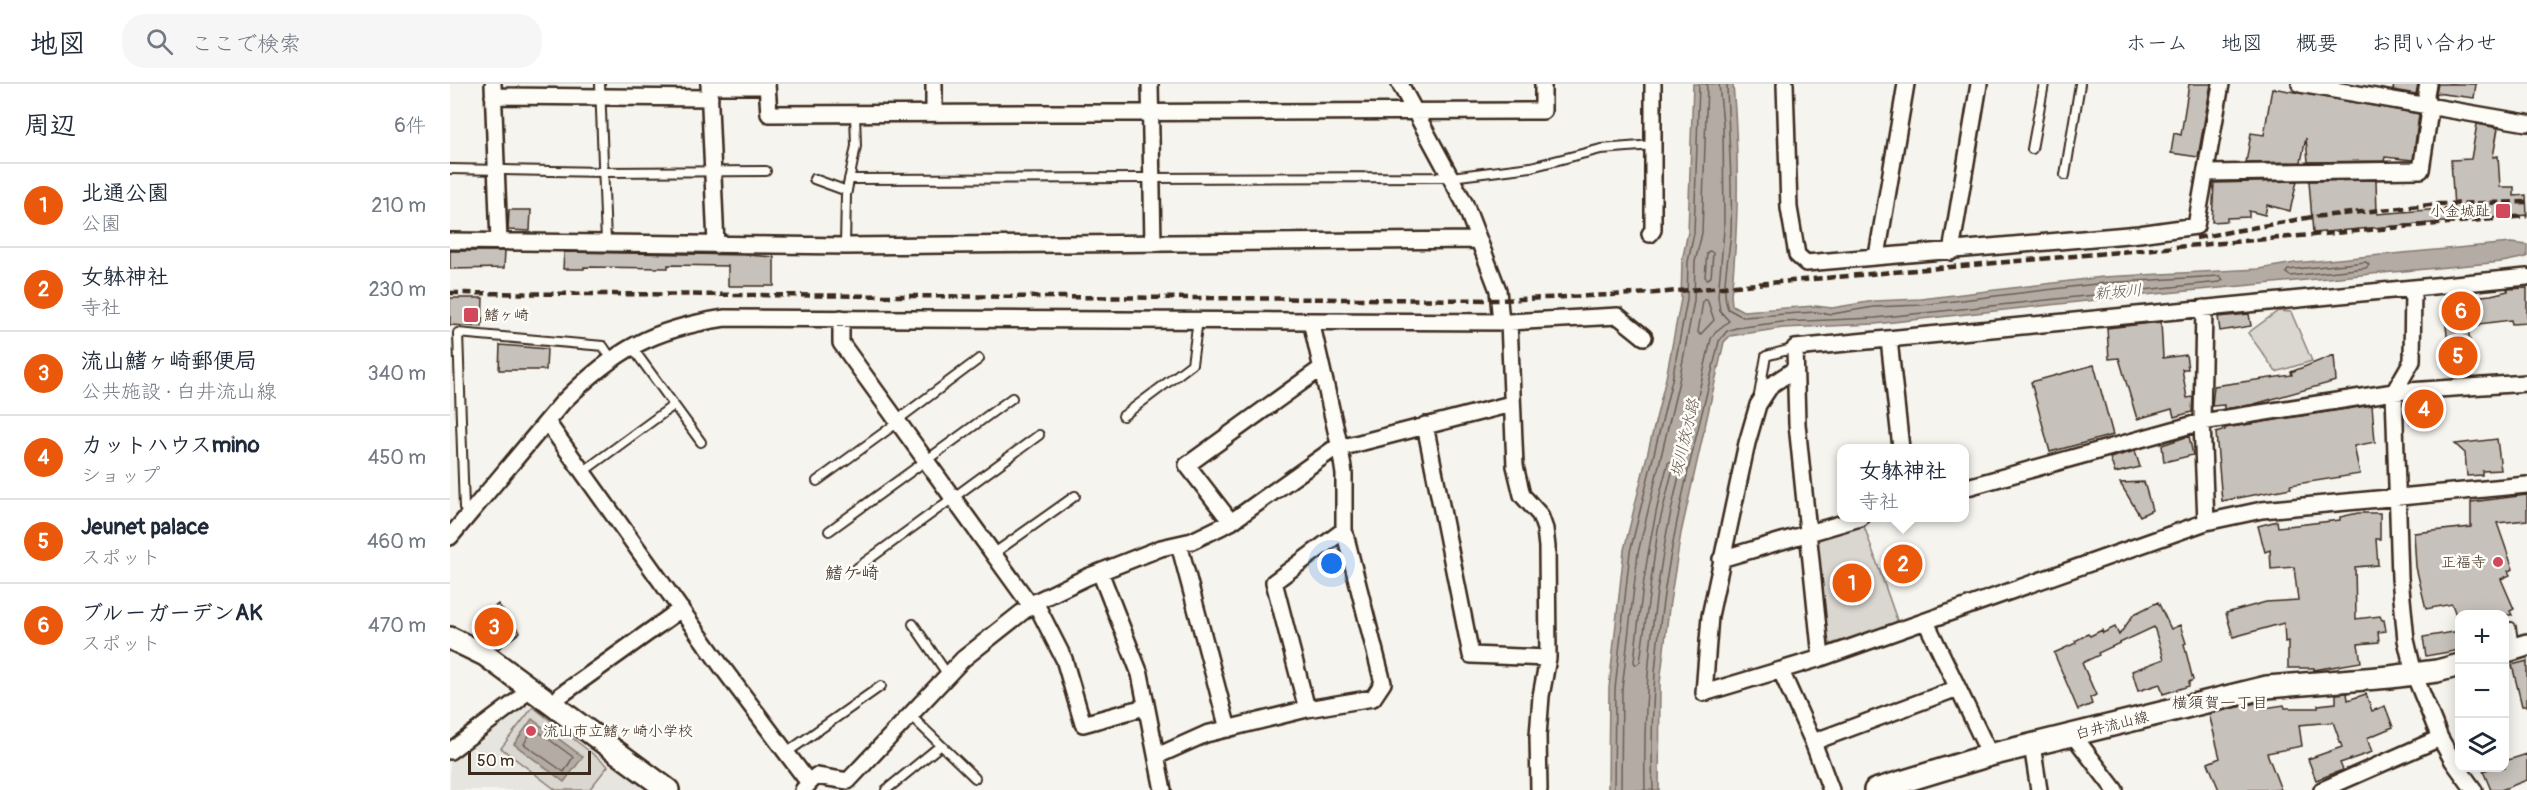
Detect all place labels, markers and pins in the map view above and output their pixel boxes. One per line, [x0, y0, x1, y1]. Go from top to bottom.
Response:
place label: 小金城趾 [2430, 202, 2490, 221]
marker: 小金城趾 [2494, 202, 2512, 220]
pin: 6 [2442, 288, 2480, 334]
marker: 鰭ヶ崎 [462, 306, 480, 324]
place label: 鰭ヶ崎 [484, 306, 529, 325]
pin: 5 [2438, 334, 2478, 378]
pin: 4 [2404, 386, 2444, 432]
pin: 2 [1884, 542, 1922, 586]
place label: 正福寺 [2441, 553, 2486, 572]
marker: 正福寺 [2491, 555, 2505, 569]
pin: 1 [1832, 560, 1872, 606]
pin: 3 [474, 604, 513, 650]
place label: 流山市立鰭ヶ崎小学校 [543, 722, 693, 741]
marker: 流山市立鰭ヶ崎小学校 [524, 724, 538, 738]

